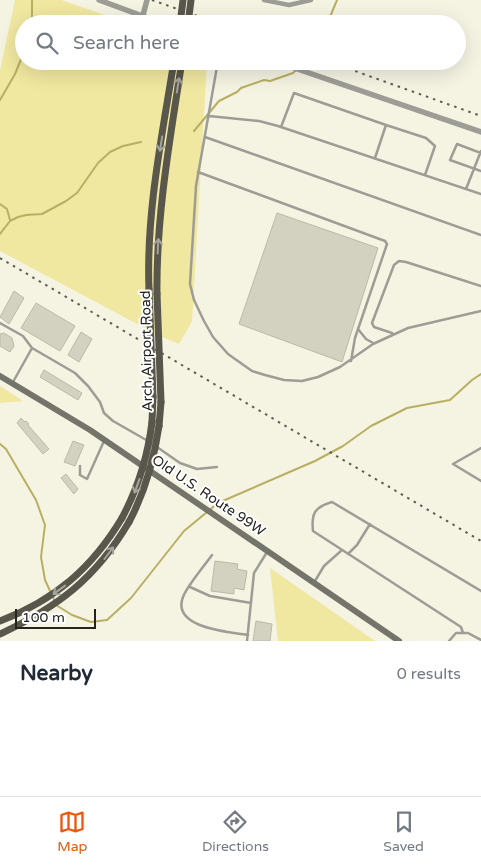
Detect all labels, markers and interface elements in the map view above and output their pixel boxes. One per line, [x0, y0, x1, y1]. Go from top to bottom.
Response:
search box [15, 15, 466, 70]
icon: search [33, 29, 61, 57]
text: Search here [73, 32, 180, 54]
one-way arrow [174, 77, 184, 93]
one-way arrow [156, 136, 166, 152]
one-way arrow [153, 238, 162, 254]
street label: Arch Airport Road [137, 290, 156, 412]
street label: Old U.S. Route 99W [149, 451, 269, 540]
one-way arrow [132, 478, 141, 493]
one-way arrow [103, 547, 114, 560]
one-way arrow [52, 585, 66, 595]
scale bar [15, 606, 96, 629]
text: 100 m [22, 609, 65, 626]
text: Nearby [20, 661, 93, 686]
text: 0 results [397, 664, 461, 684]
tab: Map [57, 808, 87, 855]
tab: Directions [202, 808, 269, 855]
tab: Saved [383, 808, 424, 855]

